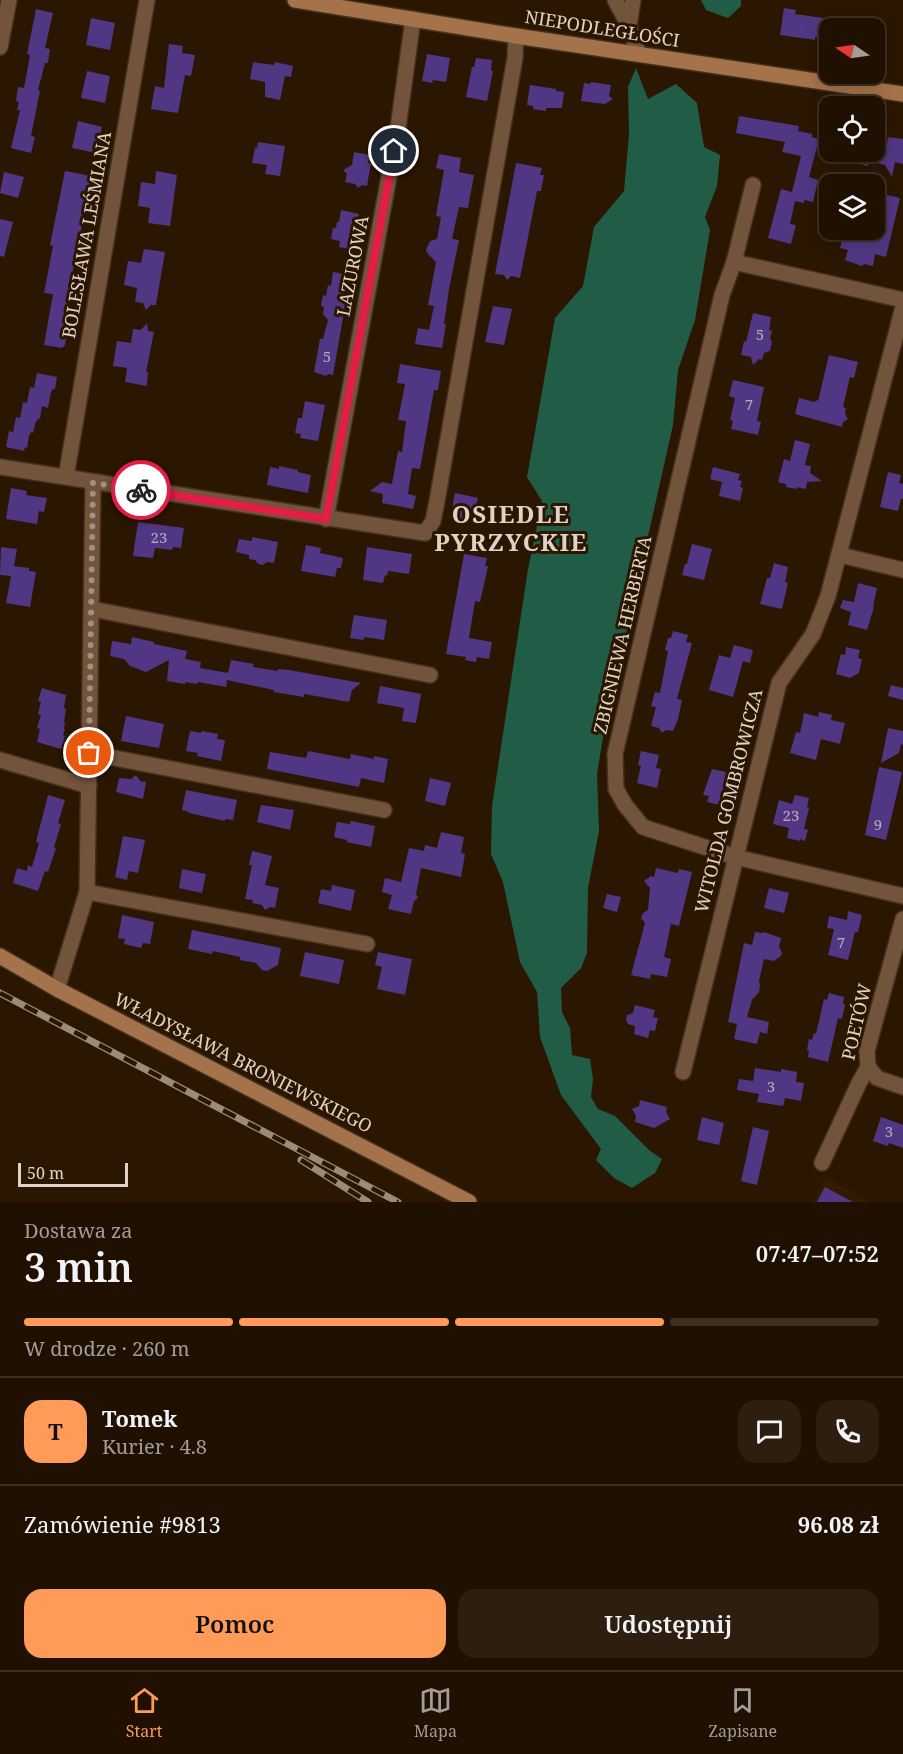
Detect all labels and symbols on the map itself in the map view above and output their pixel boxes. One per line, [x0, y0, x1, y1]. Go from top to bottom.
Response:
street label: NIEPODLEGŁOŚCI [523, 4, 681, 52]
north arrow [819, 18, 885, 84]
pin [368, 125, 419, 176]
street label: BOLESŁAWA LEŚMIANA [56, 129, 116, 340]
street label: LAZUROWA [330, 213, 374, 318]
house number: 5 [756, 324, 764, 344]
house number: 5 [323, 346, 331, 366]
house number: 7 [745, 394, 753, 414]
courier [111, 460, 171, 520]
district label: OSIEDLE PYRZYCKIE [434, 497, 588, 558]
house number: 23 [151, 527, 167, 547]
street label: ZBIGNIEWA HERBERTA [588, 533, 657, 736]
street label: WITOLDA GOMBROWICZA [689, 686, 768, 915]
pin [63, 727, 114, 778]
house number: 23 [783, 805, 799, 825]
house number: 9 [874, 814, 882, 834]
house number: 7 [837, 932, 845, 952]
street label: POETÓW [836, 981, 877, 1062]
street label: WŁADYSŁAWA BRONIEWSKIEGO [110, 986, 377, 1138]
house number: 3 [767, 1076, 775, 1096]
house number: 3 [885, 1121, 893, 1141]
scale bar [18, 1160, 128, 1188]

